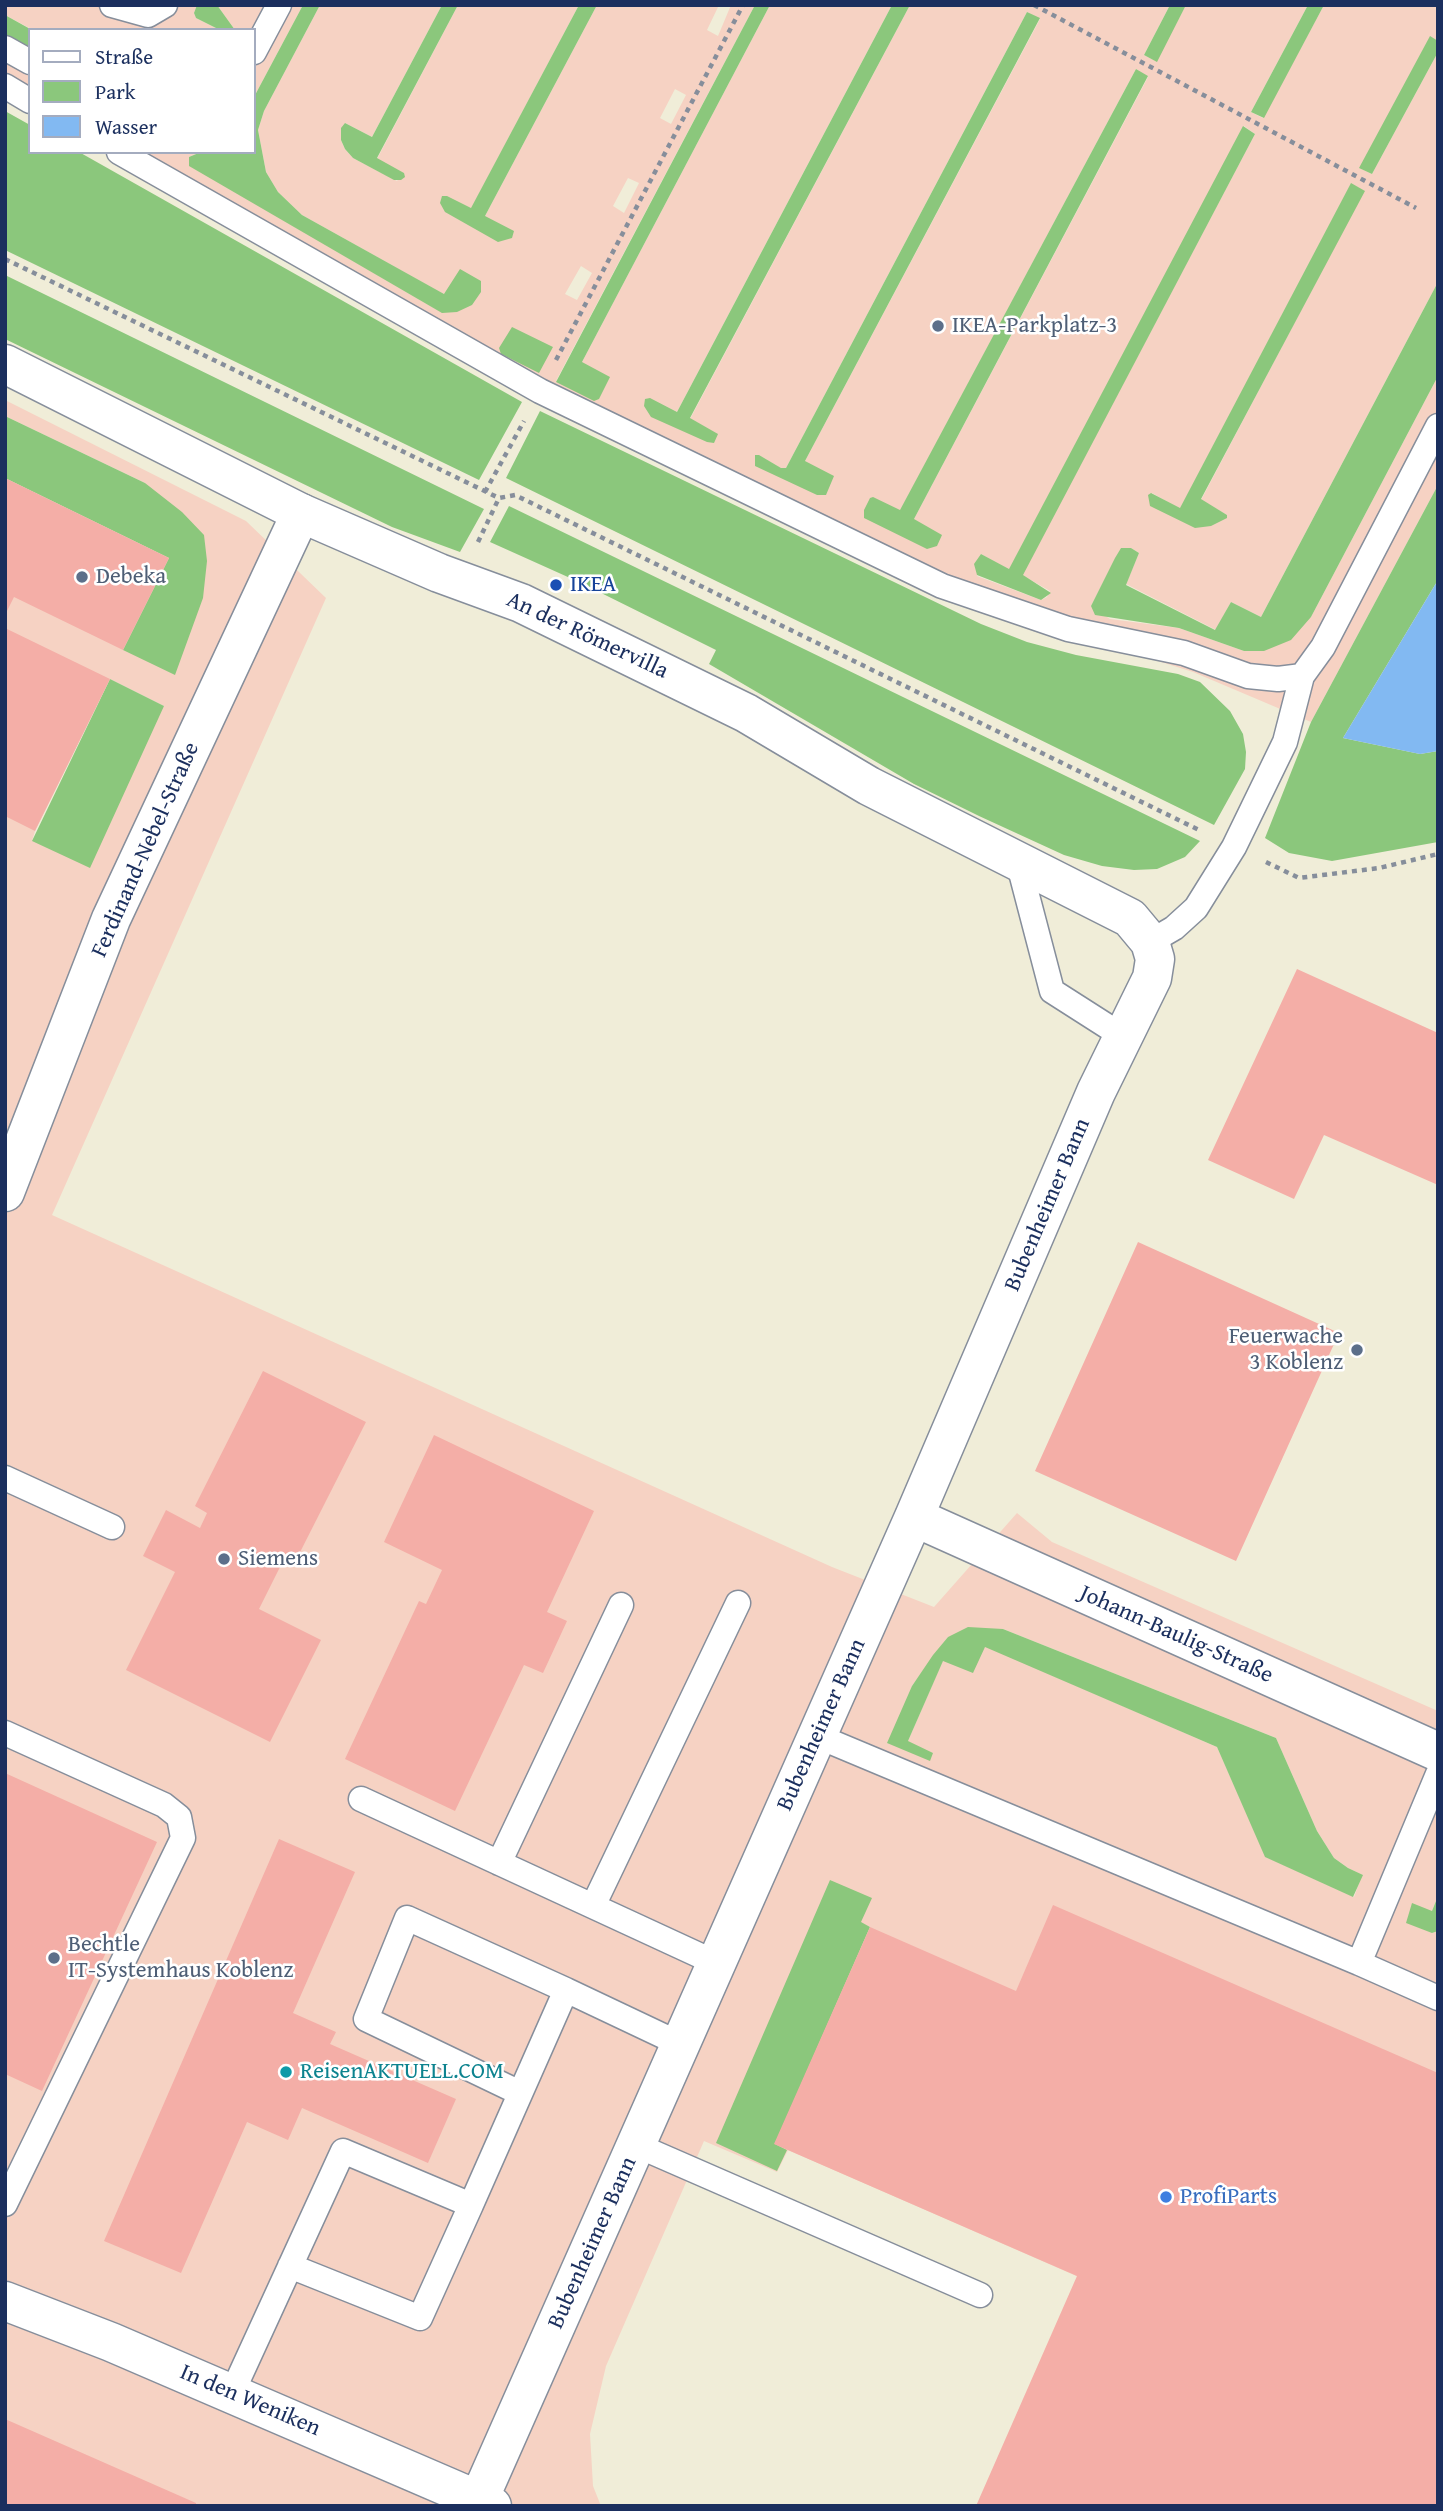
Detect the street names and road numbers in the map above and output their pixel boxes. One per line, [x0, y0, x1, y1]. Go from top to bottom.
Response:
street label: An der Römervilla [502, 586, 672, 686]
street label: Ferdinand-Nebel-Straße [86, 738, 206, 962]
street label: Bubenheimer Bann [999, 1114, 1097, 1296]
street label: Johann-Baulig-Straße [1075, 1580, 1277, 1690]
street label: Bubenheimer Bann [772, 1635, 872, 1815]
street label: Bubenheimer Bann [543, 2153, 643, 2333]
street label: In den Weniken [176, 2359, 324, 2443]

